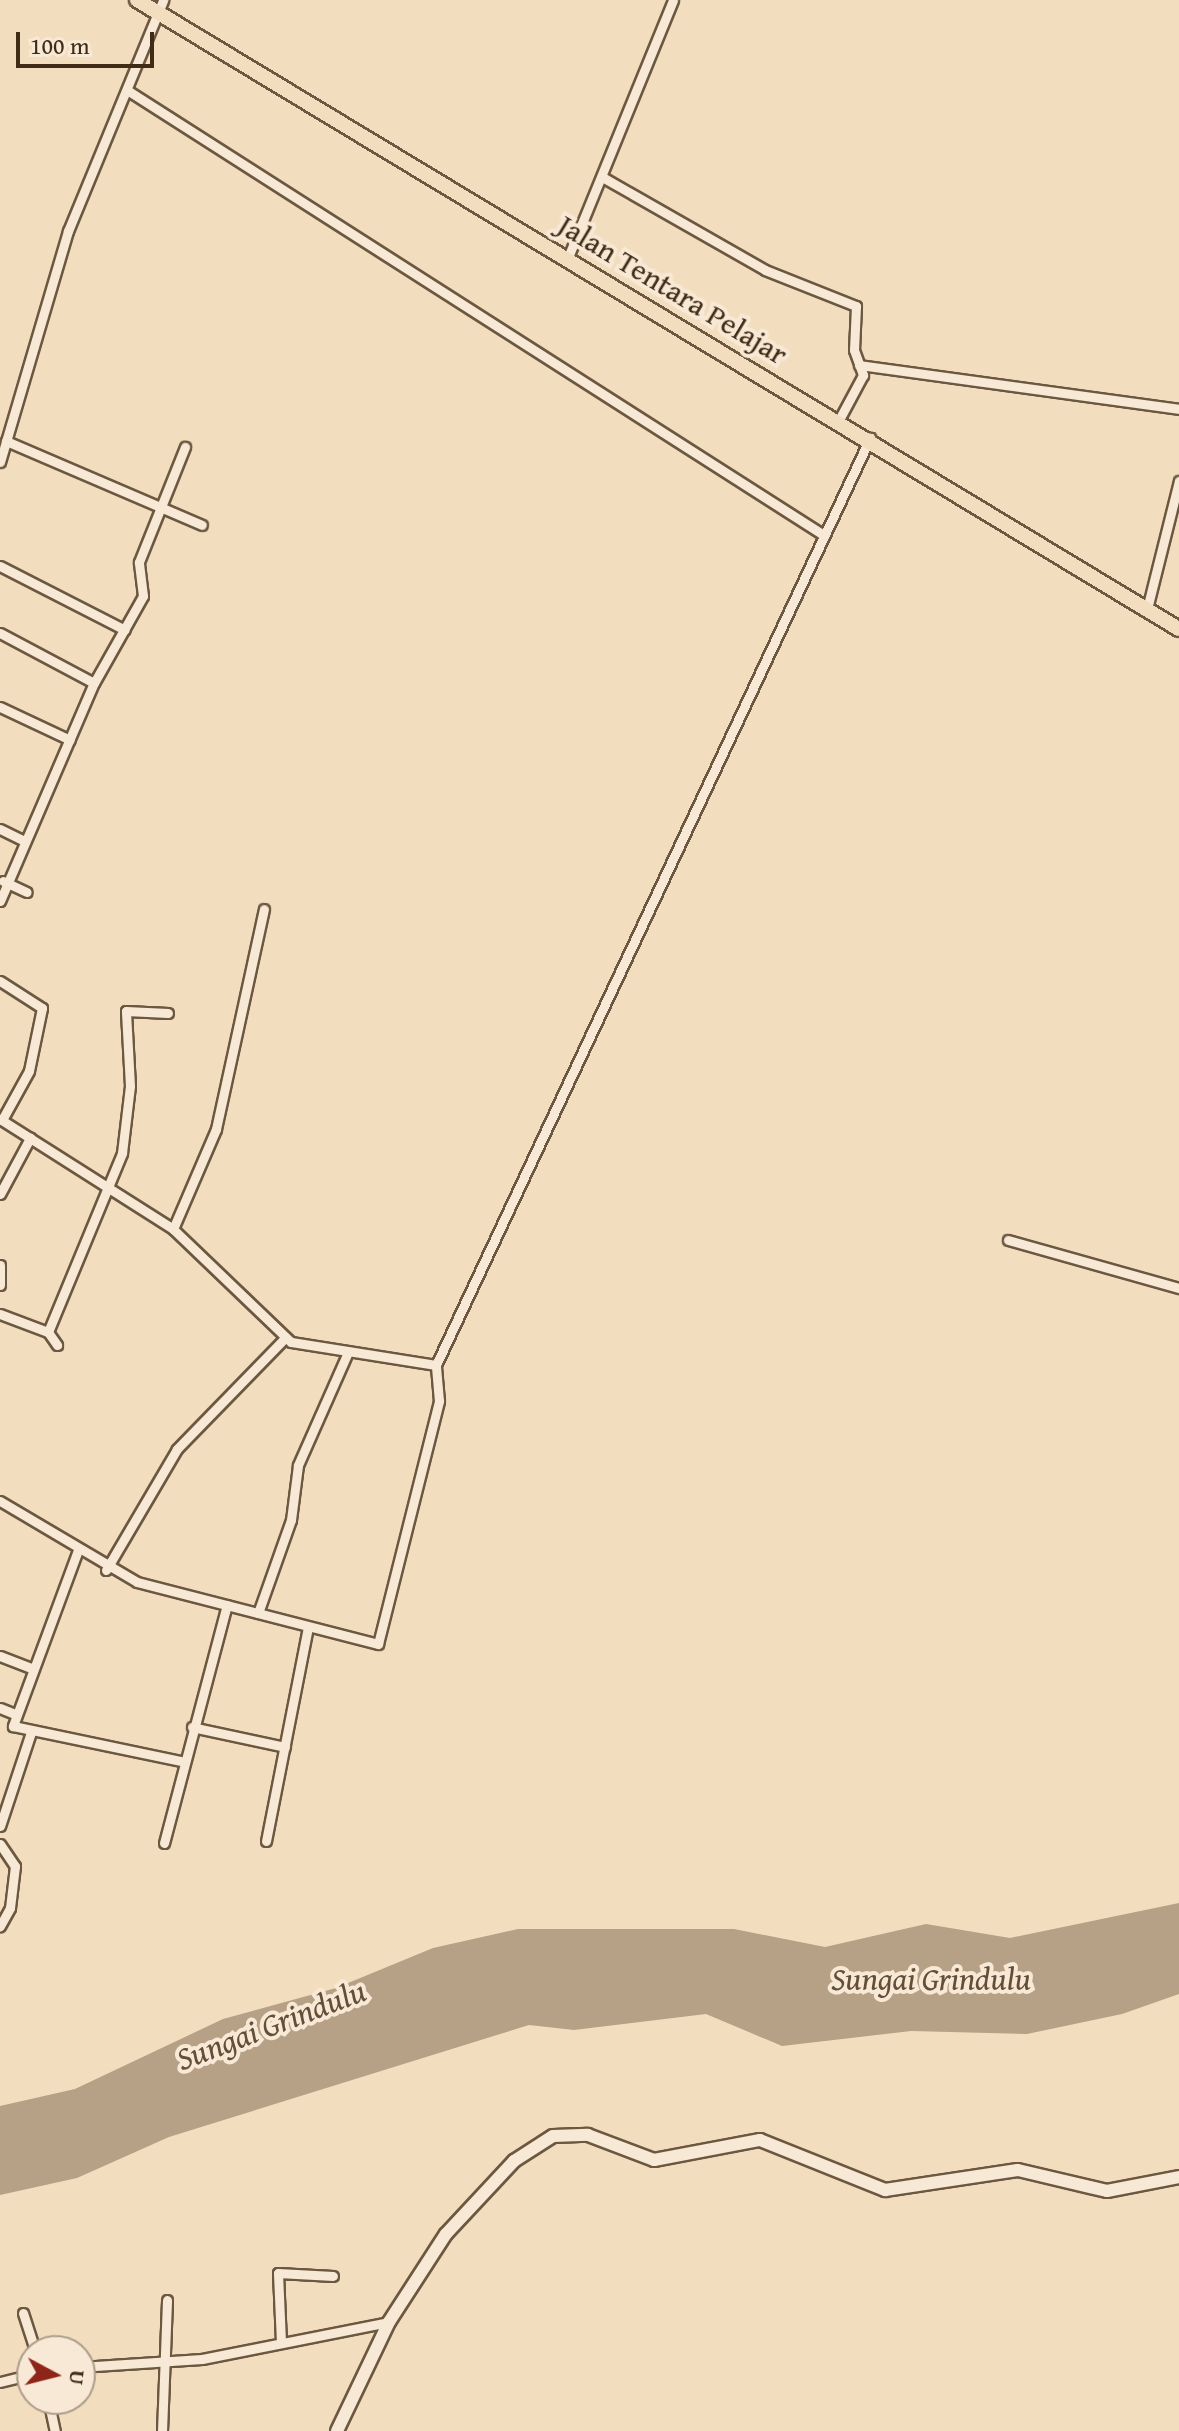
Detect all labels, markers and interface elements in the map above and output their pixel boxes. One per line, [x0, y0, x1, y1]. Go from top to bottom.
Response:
scale bar [20, 16, 158, 66]
text: 100 m [30, 28, 90, 63]
street label: Jalan Tentara Pelajar [552, 206, 794, 372]
water label: Sungai Grindulu [831, 1960, 1031, 1998]
water label: Sungai Grindulu [171, 1971, 371, 2079]
north arrow [16, 2335, 96, 2415]
text: U [61, 2368, 95, 2387]

